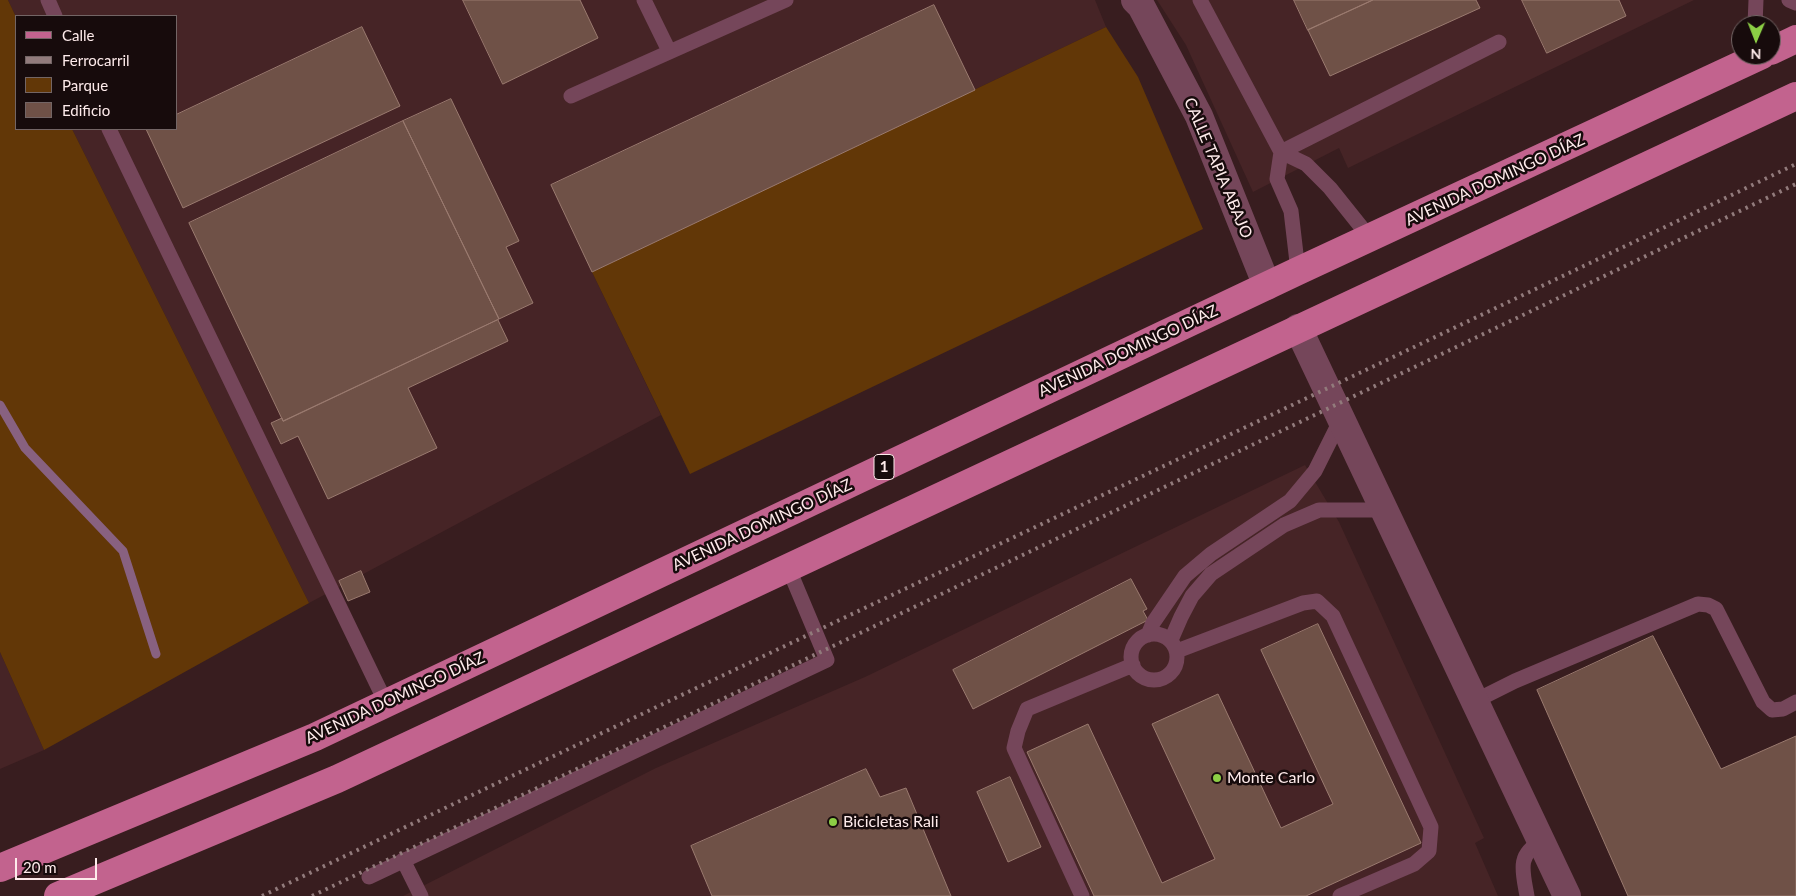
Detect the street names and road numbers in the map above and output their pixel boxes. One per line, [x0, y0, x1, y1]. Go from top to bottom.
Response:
street label: CALLE TAPIA ABAJO [1180, 95, 1256, 241]
street label: AVENIDA DOMINGO DÍAZ [1402, 130, 1588, 230]
street label: AVENIDA DOMINGO DÍAZ [1035, 301, 1221, 401]
road number: 1 [874, 454, 894, 480]
street label: AVENIDA DOMINGO DÍAZ [669, 475, 855, 575]
street label: AVENIDA DOMINGO DÍAZ [302, 648, 488, 748]

